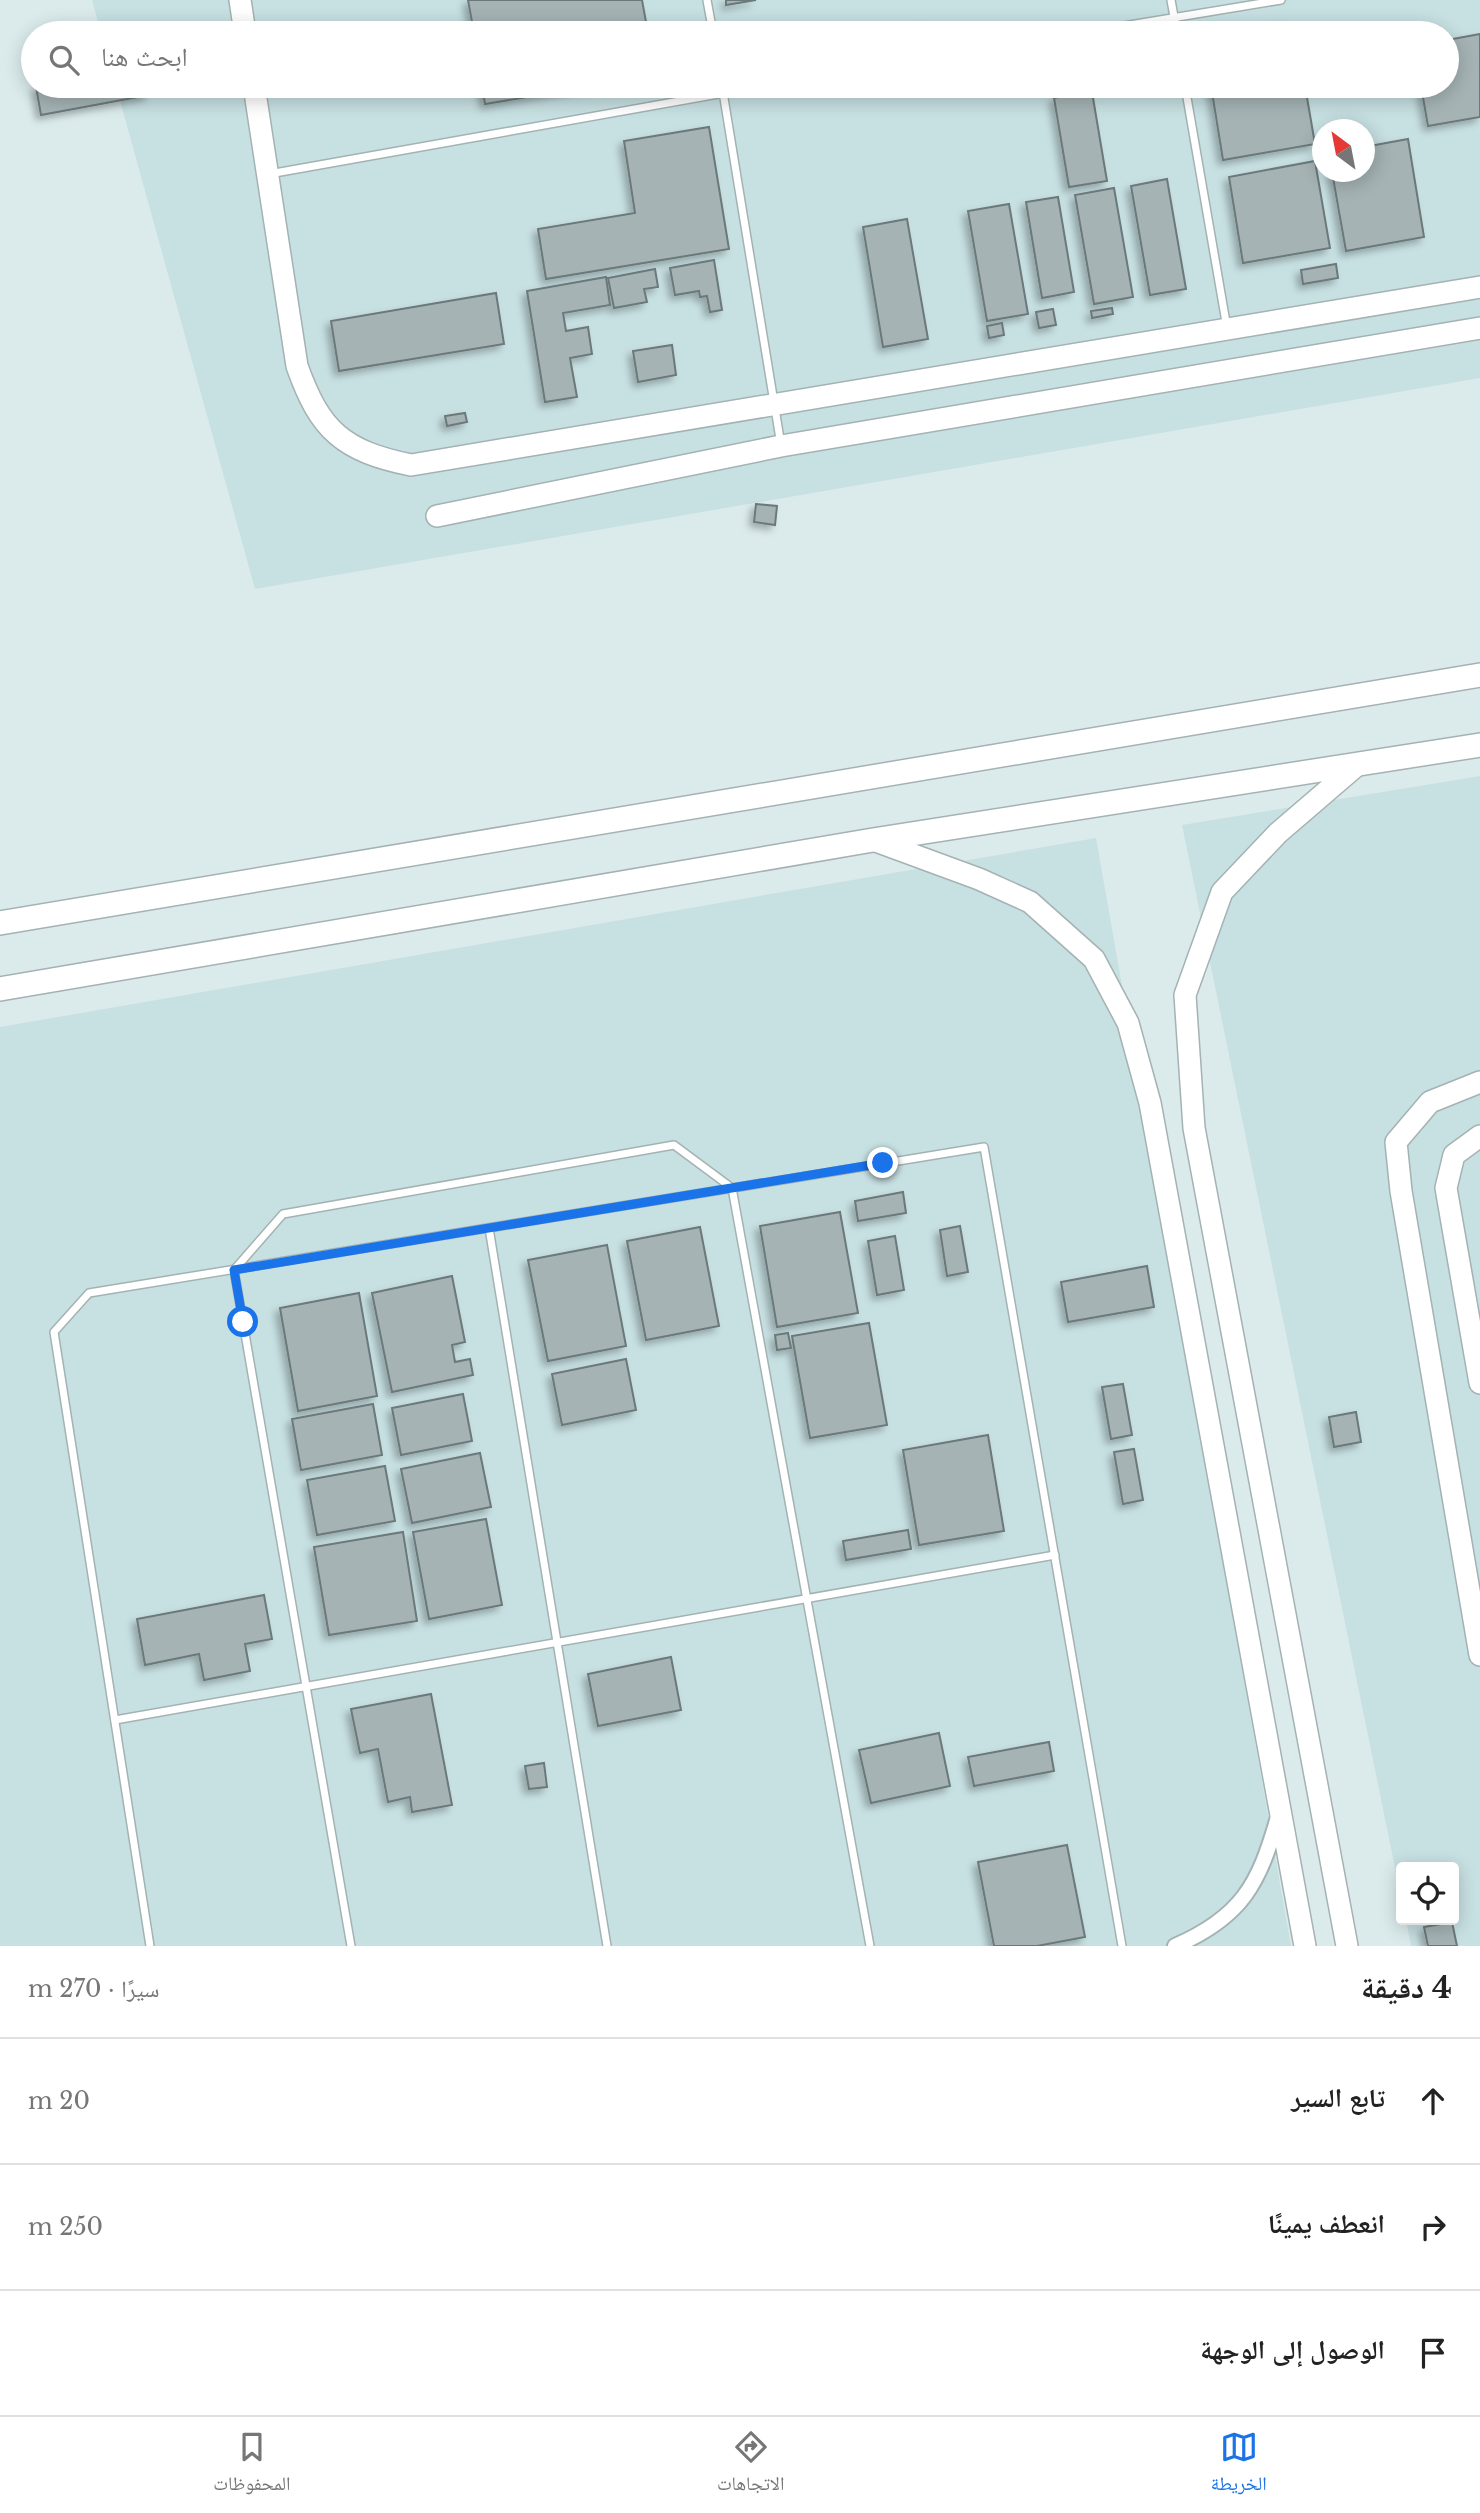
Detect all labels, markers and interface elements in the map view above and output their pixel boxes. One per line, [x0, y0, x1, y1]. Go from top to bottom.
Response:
search box [21, 21, 1459, 98]
icon: search [45, 41, 83, 79]
text: ابحث هنا [101, 41, 188, 73]
north arrow [1312, 119, 1375, 182]
route end [867, 1147, 898, 1178]
route start [227, 1306, 258, 1337]
map controls [1396, 1862, 1459, 1925]
button: locate [1396, 1862, 1459, 1925]
text: 4 دقيقة [1361, 1969, 1452, 2006]
text: سيرًا · 270 m [28, 1975, 159, 2003]
text: تابع السير [1291, 2082, 1385, 2114]
icon: ahead [1414, 2082, 1452, 2120]
text: 20 m [28, 2087, 90, 2115]
text: انعطف يمينًا [1268, 2208, 1385, 2240]
icon: right [1414, 2208, 1452, 2246]
text: 250 m [28, 2213, 103, 2241]
text: الوصول إلى الوجهة [1200, 2334, 1385, 2366]
icon: arrive [1414, 2334, 1452, 2372]
tab: المحفوظات [213, 2428, 291, 2502]
tab: الاتجاهات [717, 2428, 784, 2502]
tab: الخريطة [1211, 2428, 1267, 2502]

